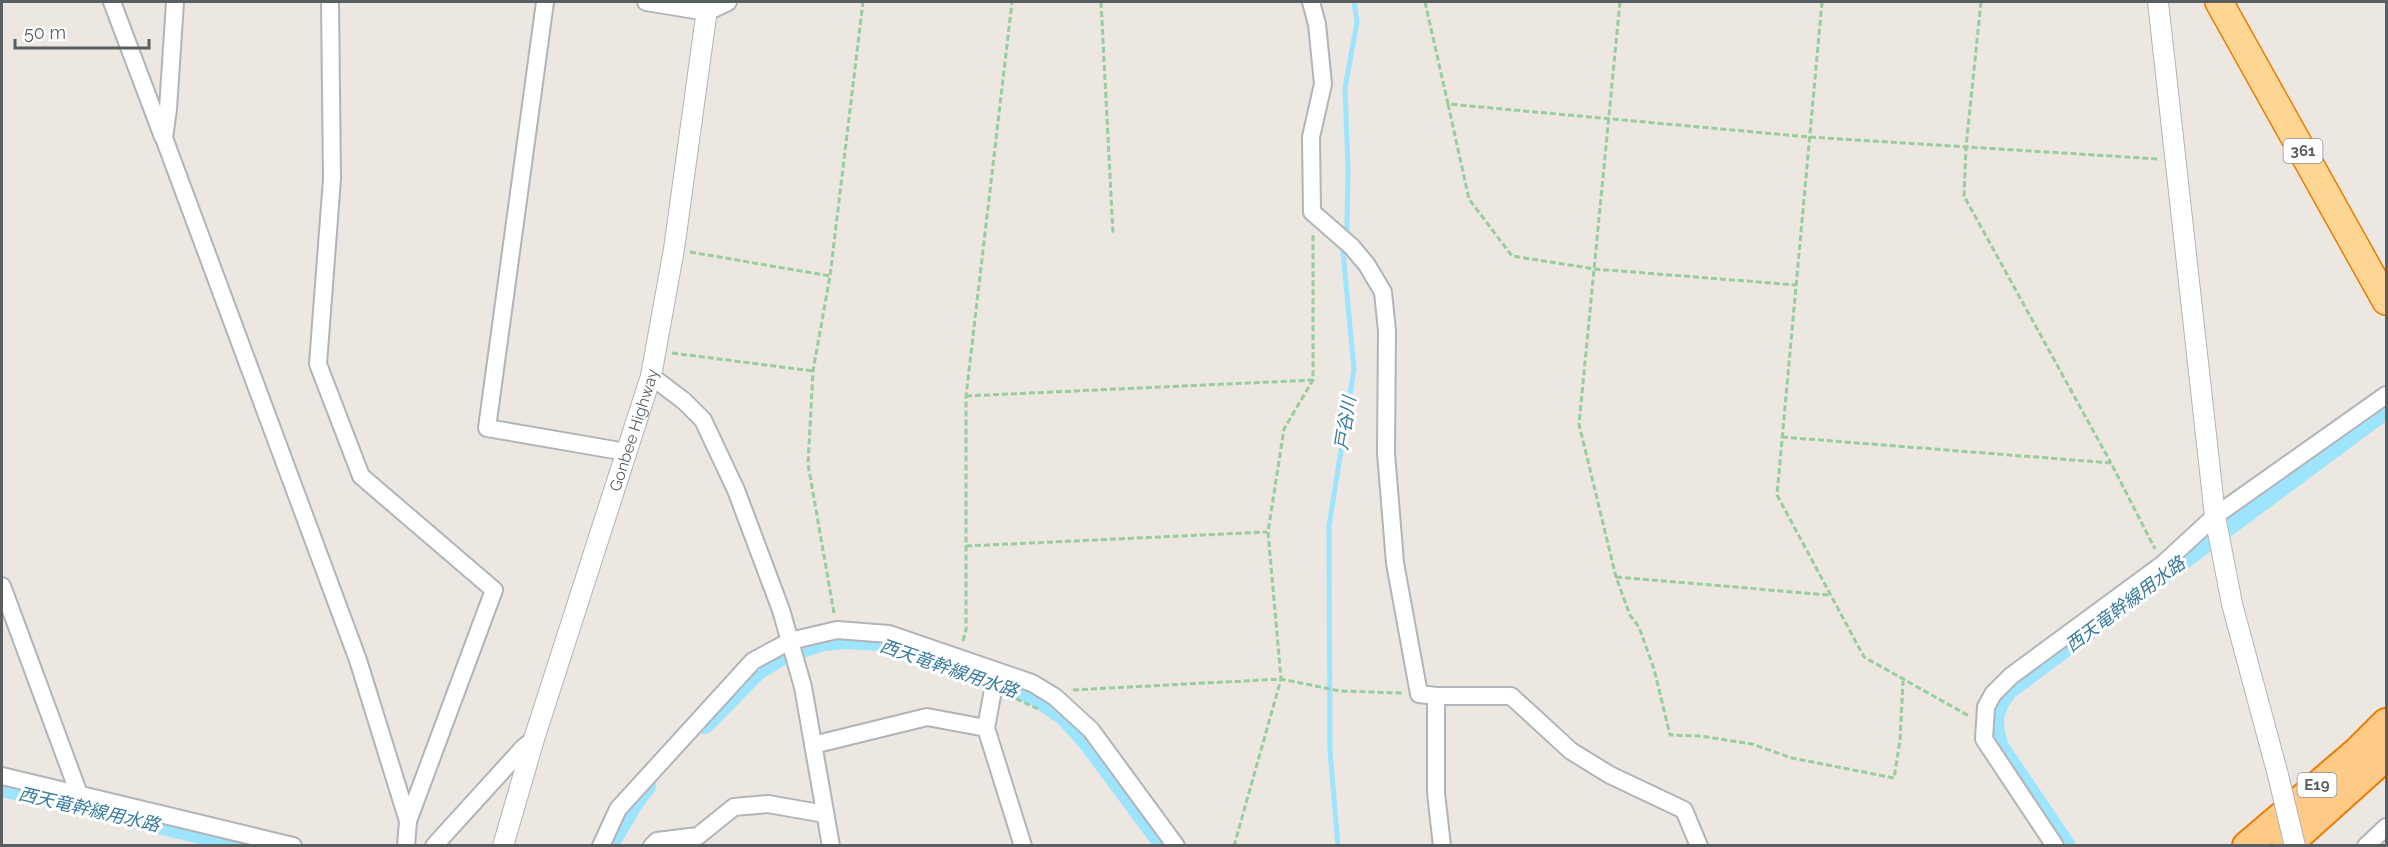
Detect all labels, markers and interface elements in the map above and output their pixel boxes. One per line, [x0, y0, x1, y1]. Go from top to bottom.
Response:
scale bar [15, 12, 148, 50]
text: 50 m [24, 22, 66, 43]
road number: 361 [2284, 139, 2322, 163]
street label: Gonbee Highway [605, 367, 662, 494]
water label: 戸谷川 [1330, 393, 1360, 451]
water label: 西天竜幹線用水路 [2061, 551, 2190, 656]
water label: 西天竜幹線用水路 [878, 635, 1022, 702]
road number: E19 [2298, 773, 2336, 797]
water label: 西天竜幹線用水路 [16, 783, 163, 836]

